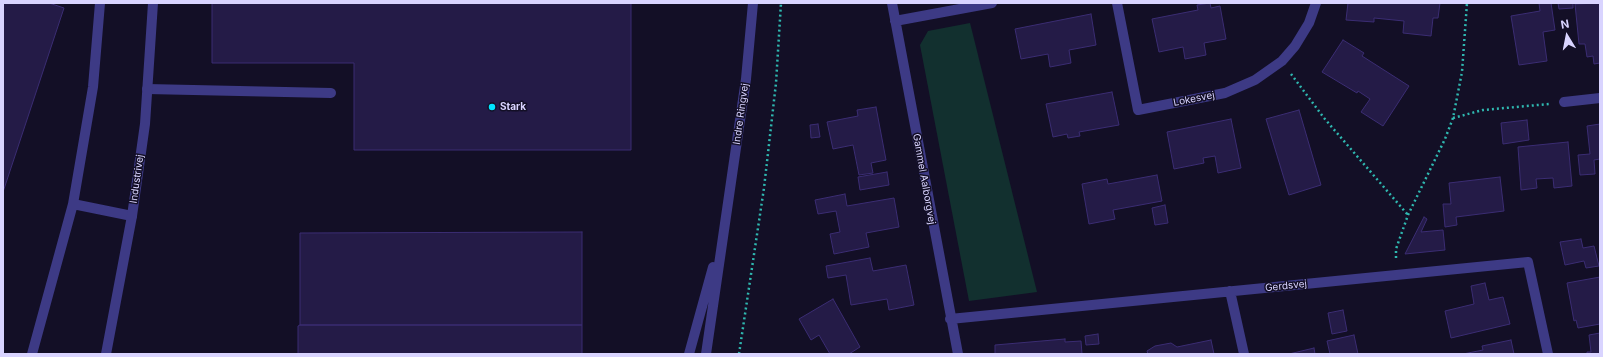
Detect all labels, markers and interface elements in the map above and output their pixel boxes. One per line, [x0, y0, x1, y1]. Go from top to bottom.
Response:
north arrow [1547, 16, 1587, 56]
text: N [1560, 17, 1570, 32]
street label: Indre Ringvej [731, 83, 751, 145]
street label: Lokesvej [1172, 89, 1216, 109]
place label: Stark [500, 101, 526, 113]
marker: Stark [487, 102, 497, 112]
street label: Gammel Aalborgvej [910, 133, 938, 225]
street label: Industrivej [128, 154, 146, 204]
street label: Gerdsvej [1265, 278, 1307, 294]

